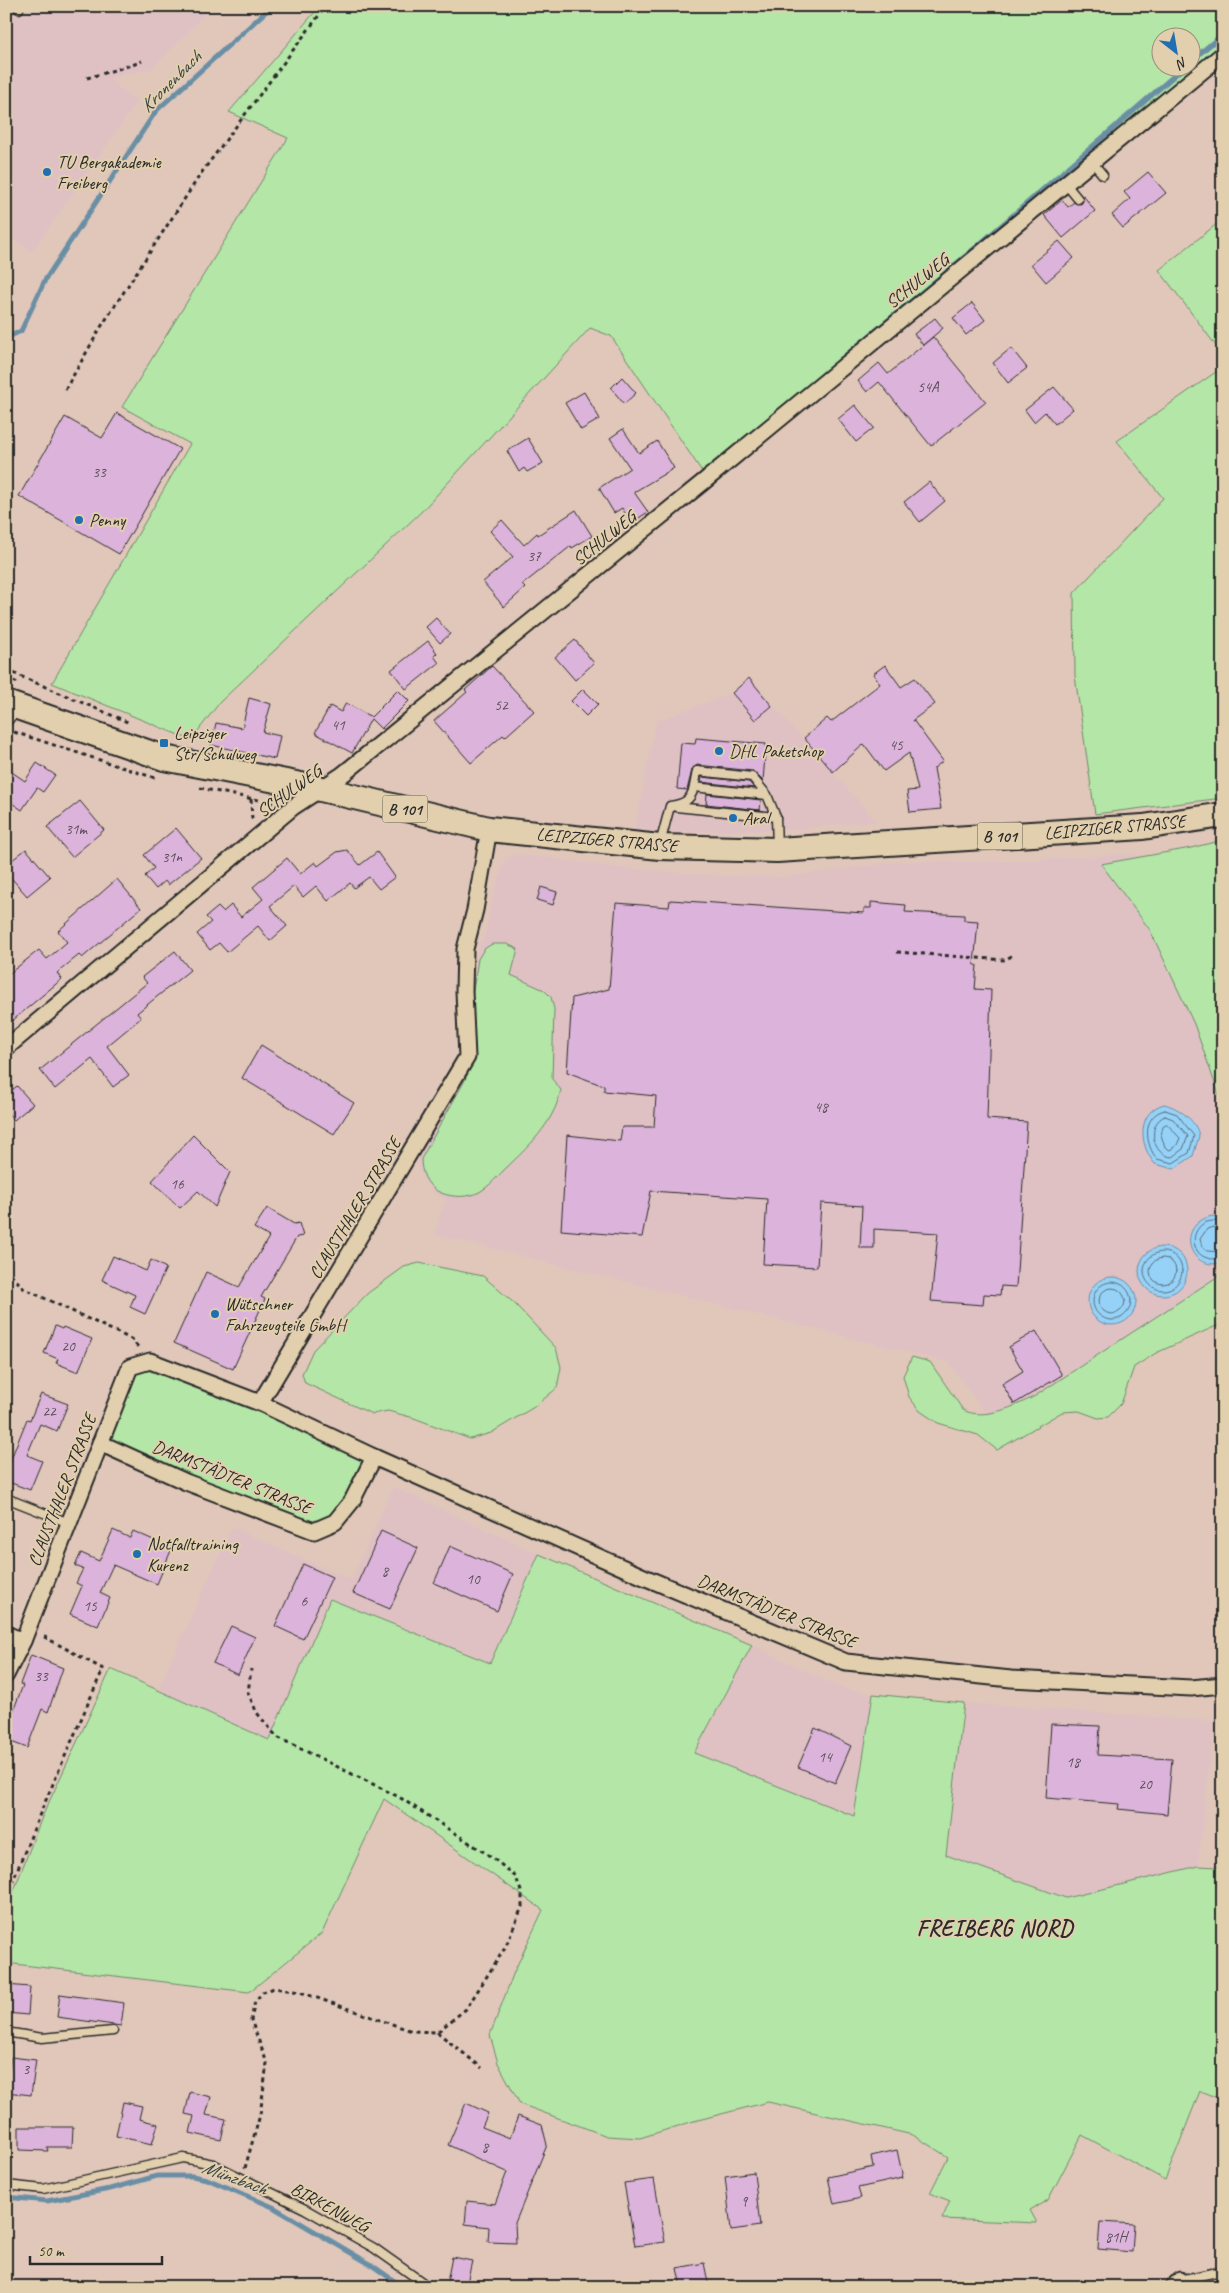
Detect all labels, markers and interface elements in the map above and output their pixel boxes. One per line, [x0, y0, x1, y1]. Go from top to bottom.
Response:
north arrow [1152, 28, 1202, 78]
water label: Kronenbach [135, 45, 208, 118]
text: N [1172, 53, 1191, 73]
place label: TU Bergakademie Freiberg [57, 151, 162, 194]
marker: TU Bergakademie Freiberg [41, 166, 53, 178]
street label: SCHULWEG [881, 247, 955, 313]
house number: 54A [917, 378, 940, 397]
house number: 33 [92, 463, 107, 482]
street label: SCHULWEG [568, 504, 642, 570]
place label: Penny [89, 509, 127, 531]
marker: Penny [73, 514, 85, 526]
house number: 37 [527, 547, 542, 566]
house number: 52 [494, 696, 509, 715]
house number: 41 [331, 716, 346, 735]
place label: Leipziger Str/Schulweg [174, 722, 257, 765]
house number: 45 [889, 736, 904, 755]
marker: Leipziger Str/Schulweg [158, 737, 170, 749]
place label: DHL Paketshop [729, 740, 824, 762]
marker: DHL Paketshop [713, 745, 725, 757]
street label: SCHULWEG [252, 758, 328, 822]
road number: B 101 [382, 796, 428, 822]
place label: Aral [743, 807, 772, 829]
street label: LEIPZIGER STRASSE [1043, 810, 1189, 844]
marker: Aral [727, 812, 739, 824]
house number: 31m [65, 820, 89, 839]
road number: B 101 [978, 822, 1022, 849]
street label: LEIPZIGER STRASSE [535, 823, 681, 857]
house number: 31n [162, 848, 183, 867]
house number: 48 [814, 1098, 829, 1117]
street label: CLAUSTHALER STRASSE [304, 1131, 407, 1283]
house number: 16 [170, 1175, 185, 1194]
place label: Wütschner Fahrzeugteile GmbH [225, 1293, 348, 1336]
marker: Wütschner Fahrzeugteile GmbH [209, 1308, 221, 1320]
house number: 20 [61, 1337, 76, 1356]
house number: 22 [42, 1402, 57, 1421]
street label: CLAUSTHALER STRASSE [23, 1409, 102, 1569]
street label: DARMSTÄDTER STRASSE [149, 1435, 317, 1520]
place label: Notfalltraining Kurenz [147, 1533, 239, 1576]
marker: Notfalltraining Kurenz [131, 1548, 143, 1560]
house number: 8 [382, 1562, 390, 1581]
street label: DARMSTÄDTER STRASSE [694, 1569, 862, 1654]
house number: 10 [466, 1570, 481, 1589]
house number: 6 [301, 1592, 309, 1611]
house number: 15 [83, 1597, 98, 1616]
house number: 33 [34, 1667, 49, 1686]
house number: 14 [818, 1748, 833, 1767]
house number: 18 [1066, 1753, 1081, 1772]
house number: 20 [1138, 1775, 1153, 1794]
district label: FREIBERG NORD [917, 1915, 1075, 1943]
house number: 3 [23, 2060, 31, 2079]
house number: 8 [482, 2138, 490, 2157]
water label: Münzbach [199, 2155, 272, 2201]
street label: BIRKENWEG [287, 2177, 376, 2238]
house number: 9 [741, 2192, 749, 2211]
house number: 81H [1105, 2228, 1130, 2247]
scale bar [30, 2233, 162, 2265]
text: 50 m [38, 2242, 65, 2261]

